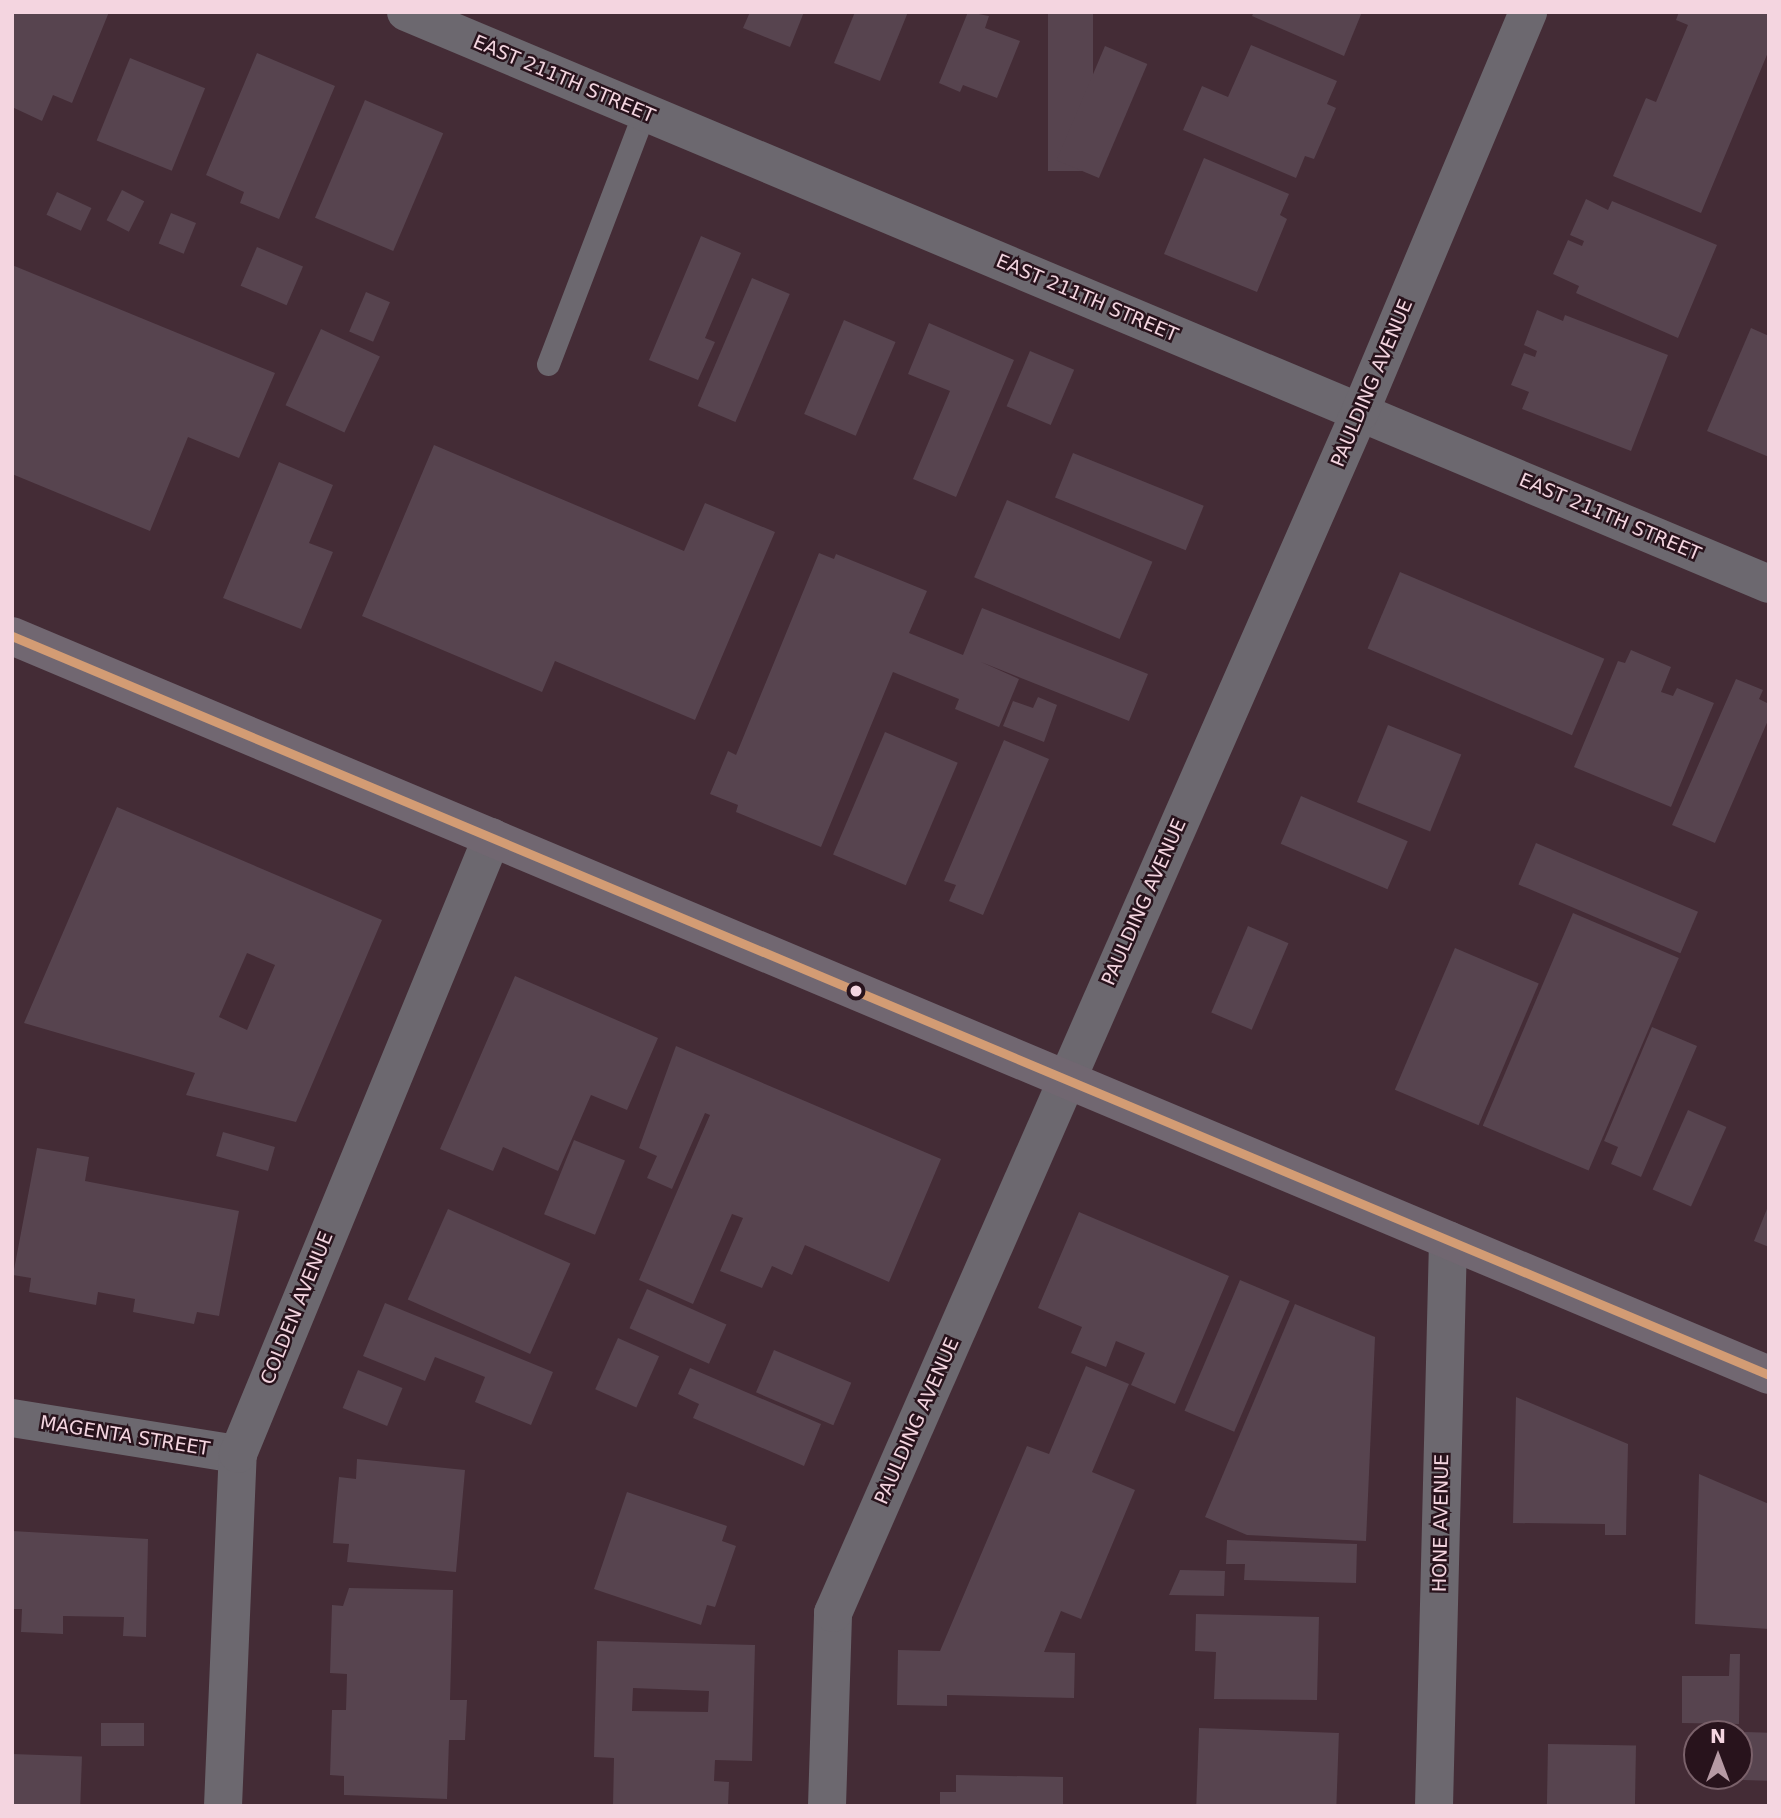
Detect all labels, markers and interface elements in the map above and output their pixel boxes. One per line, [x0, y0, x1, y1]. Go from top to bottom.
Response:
street label: EAST 211TH STREET [470, 30, 658, 128]
street label: EAST 211TH STREET [993, 249, 1181, 347]
street label: PAULDING AVENUE [1326, 296, 1418, 470]
street label: EAST 211TH STREET [1516, 468, 1704, 566]
street label: PAULDING AVENUE [1097, 815, 1191, 989]
unlabelled marker [849, 984, 863, 998]
street label: COLDEN AVENUE [256, 1228, 338, 1388]
street label: PAULDING AVENUE [870, 1334, 964, 1508]
street label: MAGENTA STREET [38, 1411, 212, 1461]
street label: HONE AVENUE [1428, 1454, 1454, 1592]
north arrow [1683, 1720, 1753, 1790]
text: N [1710, 1725, 1726, 1747]

